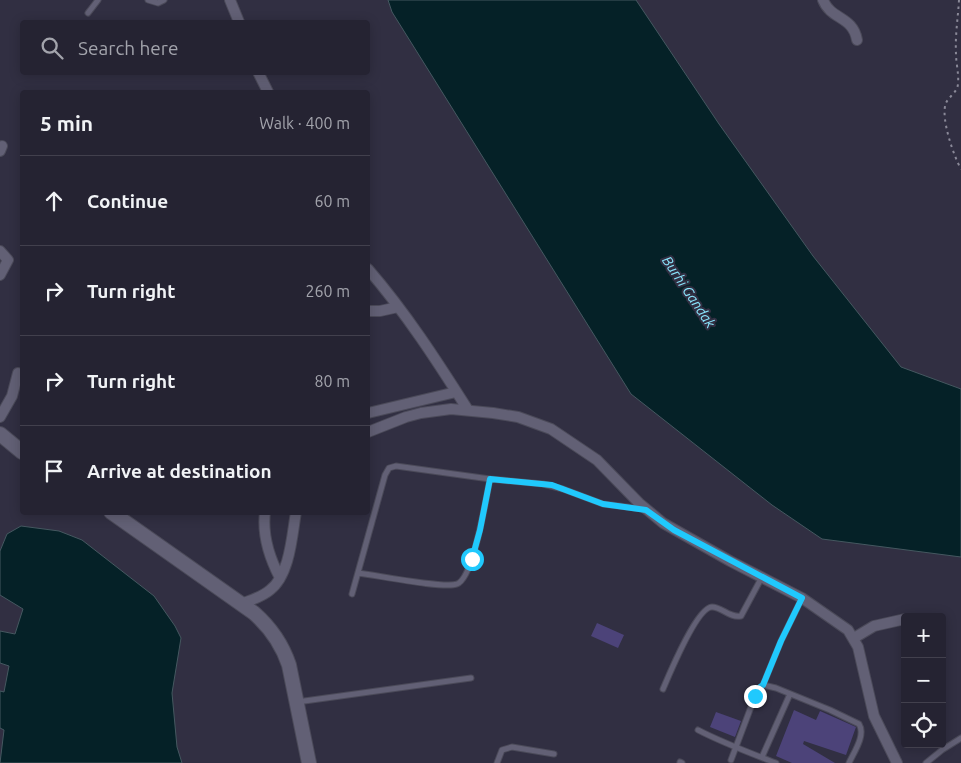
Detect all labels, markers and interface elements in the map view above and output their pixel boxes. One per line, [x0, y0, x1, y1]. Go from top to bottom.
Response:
search box [20, 20, 370, 75]
icon: search [38, 34, 66, 62]
text: Search here [78, 37, 178, 59]
text: 5 min [40, 111, 93, 135]
text: Walk · 400 m [259, 114, 350, 132]
icon: ahead [40, 187, 68, 215]
text: Continue [87, 190, 168, 212]
text: 60 m [314, 192, 350, 210]
water label: Burhi Gandak [659, 253, 719, 332]
icon: right [40, 277, 68, 305]
text: Turn right [87, 280, 175, 302]
text: 260 m [305, 282, 350, 300]
icon: right [40, 367, 68, 395]
text: Turn right [87, 370, 175, 392]
text: 80 m [314, 372, 350, 390]
icon: arrive [40, 457, 68, 485]
text: Arrive at destination [87, 460, 272, 482]
route start [461, 548, 484, 571]
map controls [901, 613, 946, 748]
button: + [901, 613, 946, 658]
button: − [901, 658, 946, 703]
route end [744, 685, 767, 708]
button: locate [901, 703, 946, 748]

